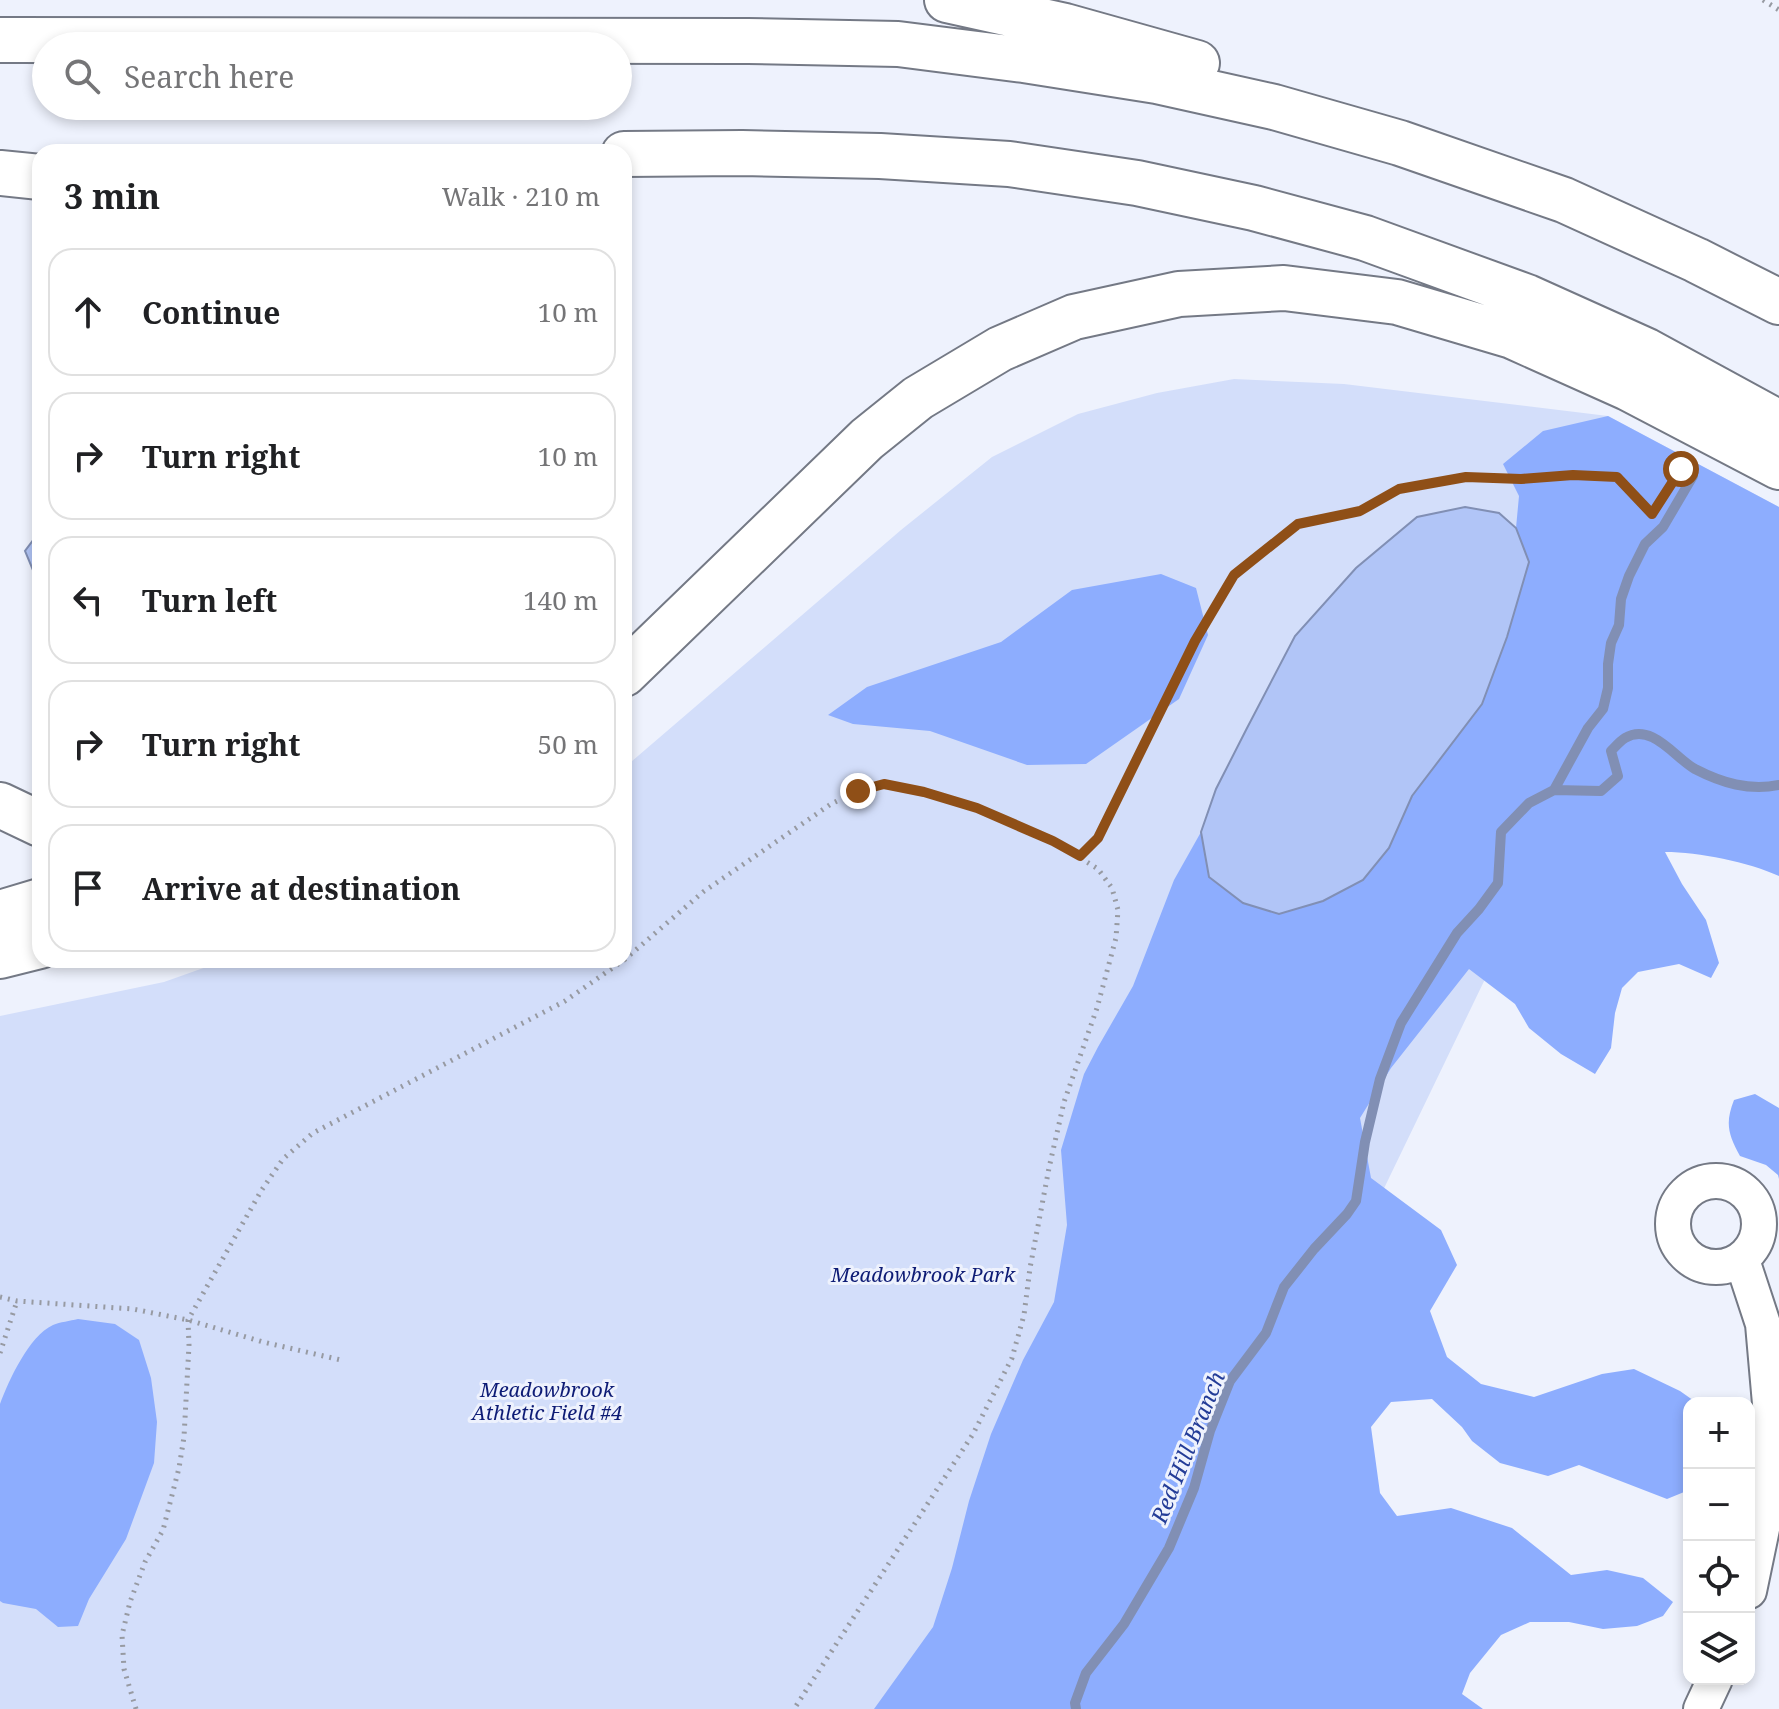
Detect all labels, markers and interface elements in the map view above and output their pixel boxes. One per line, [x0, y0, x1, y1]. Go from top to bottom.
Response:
search box [32, 32, 632, 120]
icon: search [60, 54, 104, 98]
text: Search here [124, 56, 294, 97]
text: 3 min [64, 173, 160, 219]
text: Walk · 210 m [442, 178, 600, 214]
icon: ahead [66, 290, 110, 334]
text: Continue [142, 292, 280, 333]
text: 10 m [538, 294, 598, 330]
icon: right [66, 434, 110, 478]
text: Turn right [142, 436, 300, 477]
text: 10 m [538, 438, 598, 474]
route start [1663, 451, 1699, 487]
icon: left [66, 578, 110, 622]
text: Turn left [142, 580, 277, 621]
text: 140 m [523, 582, 598, 618]
icon: right [66, 722, 110, 766]
text: Turn right [142, 724, 300, 765]
text: 50 m [538, 726, 598, 762]
route end [840, 773, 876, 809]
icon: arrive [66, 866, 110, 910]
text: Arrive at destination [142, 868, 461, 909]
park label: Meadowbrook Park [830, 1261, 1016, 1288]
water label: Red Hill Branch [1143, 1367, 1231, 1528]
park label: Meadowbrook Athletic Field #4 [470, 1376, 622, 1426]
map controls [1683, 1397, 1755, 1685]
button: + [1683, 1397, 1755, 1469]
button: − [1683, 1469, 1755, 1541]
button: locate [1683, 1541, 1755, 1613]
button: layers [1683, 1613, 1755, 1685]

